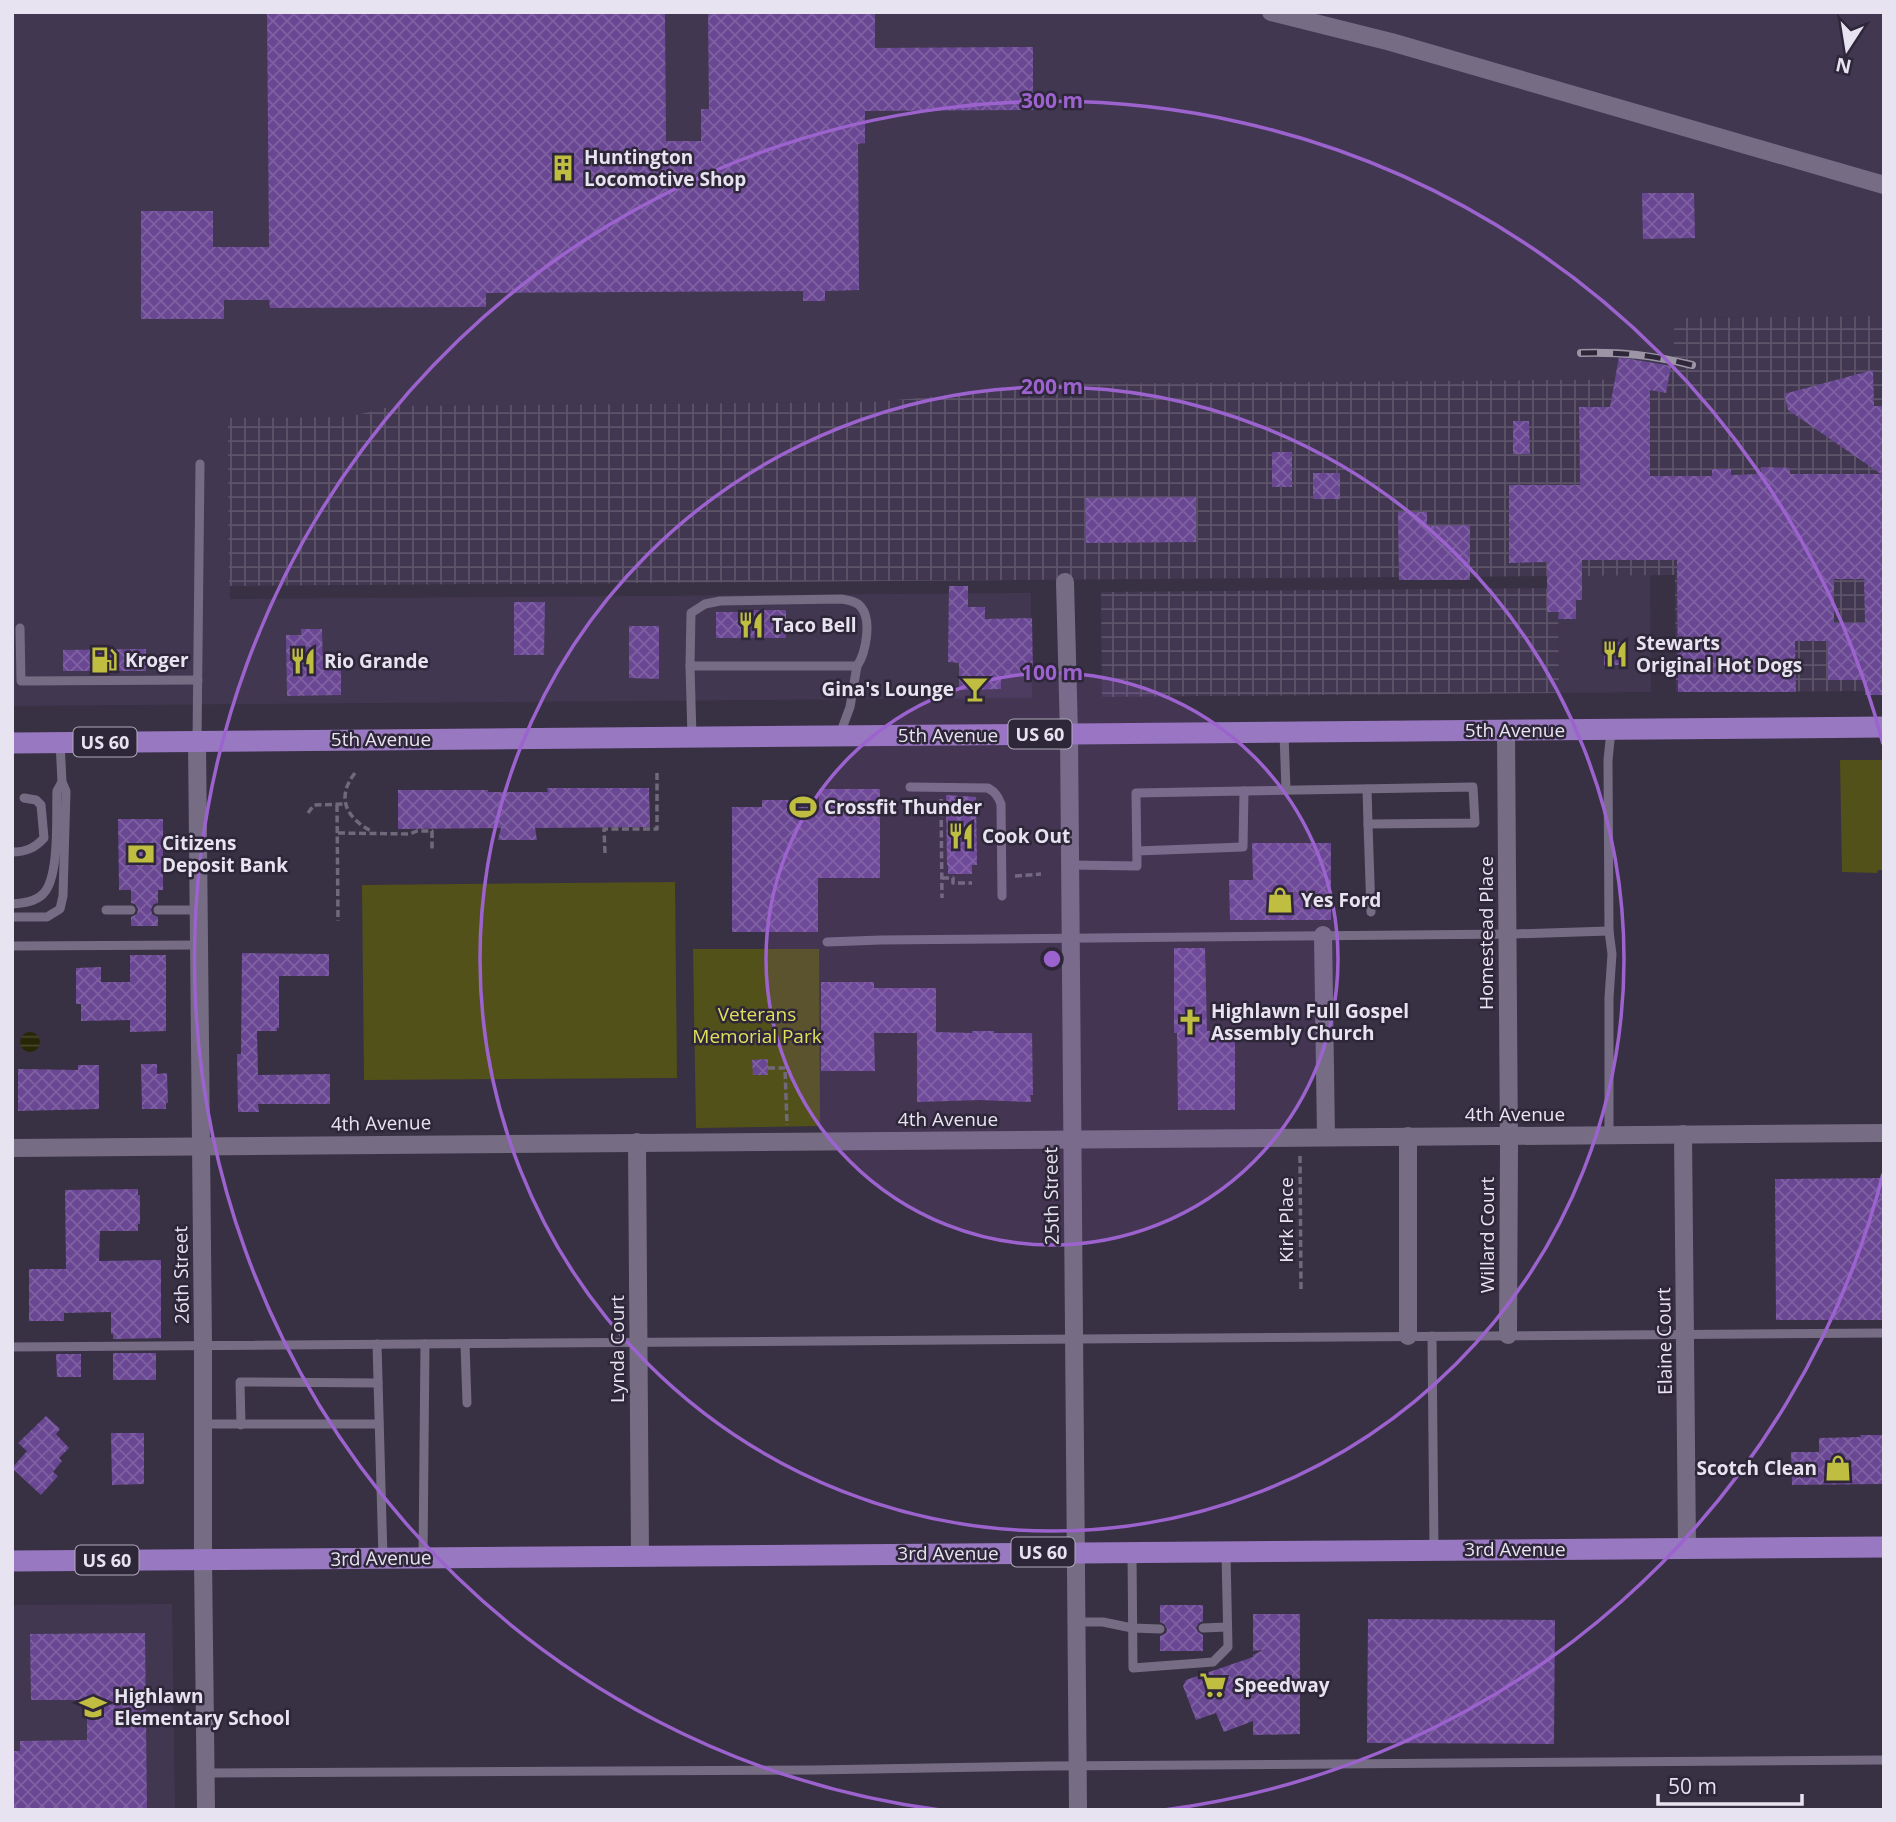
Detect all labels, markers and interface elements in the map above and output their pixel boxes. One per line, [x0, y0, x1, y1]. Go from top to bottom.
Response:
north arrow [1812, 14, 1882, 84]
text: N [1833, 51, 1854, 80]
text: 300 m [1021, 86, 1083, 114]
place label: Huntington Locomotive Shop [584, 144, 746, 192]
building icon: Huntington Locomotive Shop [548, 153, 578, 183]
text: 200 m [1021, 372, 1083, 400]
restaurant icon: Taco Bell [736, 610, 766, 640]
place label: Taco Bell [772, 612, 857, 638]
place label: Stewarts Original Hot Dogs [1636, 630, 1802, 678]
restaurant icon: Stewarts Original Hot Dogs [1600, 639, 1630, 669]
fuel station icon: Kroger [89, 645, 119, 675]
restaurant icon: Rio Grande [288, 646, 318, 676]
place label: Kroger [125, 647, 189, 673]
place label: Rio Grande [324, 648, 429, 674]
text: 100 m [1021, 658, 1083, 686]
bar icon: Gina's Lounge [960, 674, 990, 704]
place label: Gina's Lounge [822, 676, 954, 702]
street label: 5th Avenue [1465, 717, 1565, 743]
road number: US 60 [1009, 720, 1072, 748]
street label: 5th Avenue [898, 722, 998, 748]
street label: 5th Avenue [331, 726, 431, 752]
road number: US 60 [74, 728, 136, 756]
sports icon: Crossfit Thunder [788, 792, 818, 822]
place label: Crossfit Thunder [824, 794, 982, 820]
restaurant icon: Cook Out [946, 821, 976, 851]
place label: Cook Out [982, 823, 1070, 849]
place label: Citizens Deposit Bank [162, 830, 288, 878]
bank icon: Citizens Deposit Bank [126, 839, 156, 869]
street label: Homestead Place [1473, 856, 1499, 1010]
shop icon: Yes Ford [1265, 885, 1295, 915]
place label: Yes Ford [1301, 887, 1381, 913]
centre of rings [1040, 947, 1064, 971]
place label: Highlawn Full Gospel Assembly Church [1211, 998, 1409, 1046]
park label: Veterans Memorial Park [692, 1001, 822, 1049]
church icon: Highlawn Full Gospel Assembly Church [1175, 1007, 1205, 1037]
street label: 4th Avenue [1465, 1101, 1565, 1127]
street label: 4th Avenue [898, 1106, 998, 1132]
street label: 4th Avenue [331, 1109, 431, 1137]
street label: 25th Street [1037, 1146, 1065, 1245]
street label: Kirk Place [1273, 1177, 1299, 1263]
street label: Willard Court [1474, 1177, 1500, 1293]
street label: 26th Street [167, 1225, 195, 1324]
street label: Elaine Court [1650, 1287, 1678, 1395]
street label: Lynda Court [604, 1295, 630, 1403]
shop icon: Scotch Clean [1823, 1453, 1853, 1483]
place label: Scotch Clean [1696, 1455, 1817, 1481]
street label: 3rd Avenue [1464, 1536, 1566, 1562]
road number: US 60 [1012, 1538, 1074, 1567]
street label: 3rd Avenue [897, 1540, 999, 1566]
street label: 3rd Avenue [330, 1544, 432, 1572]
road number: US 60 [76, 1546, 138, 1574]
supermarket icon: Speedway [1198, 1670, 1228, 1700]
place label: Speedway [1234, 1672, 1330, 1698]
place label: Highlawn Elementary School [114, 1683, 290, 1731]
school or university icon: Highlawn Elementary School [78, 1692, 108, 1722]
scale bar [1658, 1762, 1801, 1806]
text: 50 m [1668, 1772, 1717, 1800]

